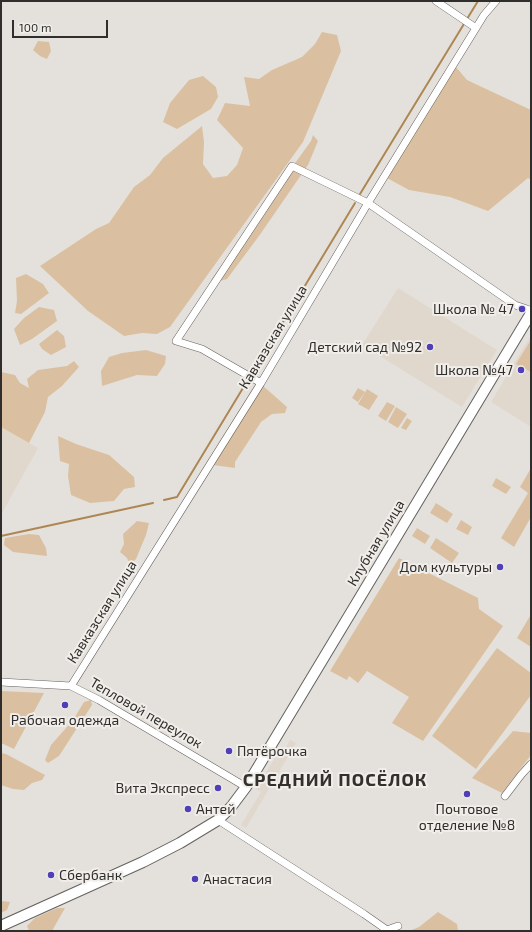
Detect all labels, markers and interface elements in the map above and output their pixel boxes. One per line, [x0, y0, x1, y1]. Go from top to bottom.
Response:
scale bar [14, 12, 110, 38]
text: 100 m [19, 20, 51, 34]
street label: Кавказская улица [235, 282, 311, 392]
place label: Школа № 47 [433, 301, 514, 317]
marker: Школа № 47 [517, 304, 527, 314]
place label: Детский сад №92 [308, 339, 422, 355]
marker: Детский сад №92 [425, 342, 435, 352]
place label: Школа №47 [435, 362, 513, 378]
marker: Школа №47 [516, 365, 526, 375]
street label: Клубная улица [344, 497, 408, 589]
street label: Кавказская улица [64, 558, 140, 666]
place label: Дом культуры [399, 559, 492, 575]
marker: Дом культуры [495, 562, 505, 572]
street label: Тепловой переулок [87, 674, 205, 752]
marker: Рабочая одежда [60, 700, 70, 710]
place label: Рабочая одежда [11, 712, 119, 728]
place label: Пятёрочка [237, 743, 307, 759]
marker: Пятёрочка [224, 746, 234, 756]
district label: СРЕДНИЙ ПОСЁЛОК [243, 769, 427, 791]
place label: Вита Экспресс [116, 780, 210, 796]
marker: Вита Экспресс [213, 783, 223, 793]
marker: Почтовое отделение №8 [462, 789, 472, 799]
place label: Антей [196, 801, 235, 817]
place label: Почтовое отделение №8 [419, 801, 515, 834]
marker: Антей [183, 804, 193, 814]
place label: Сбербанк [59, 867, 122, 883]
marker: Сбербанк [46, 870, 56, 880]
place label: Анастасия [203, 871, 272, 887]
marker: Анастасия [190, 874, 200, 884]

